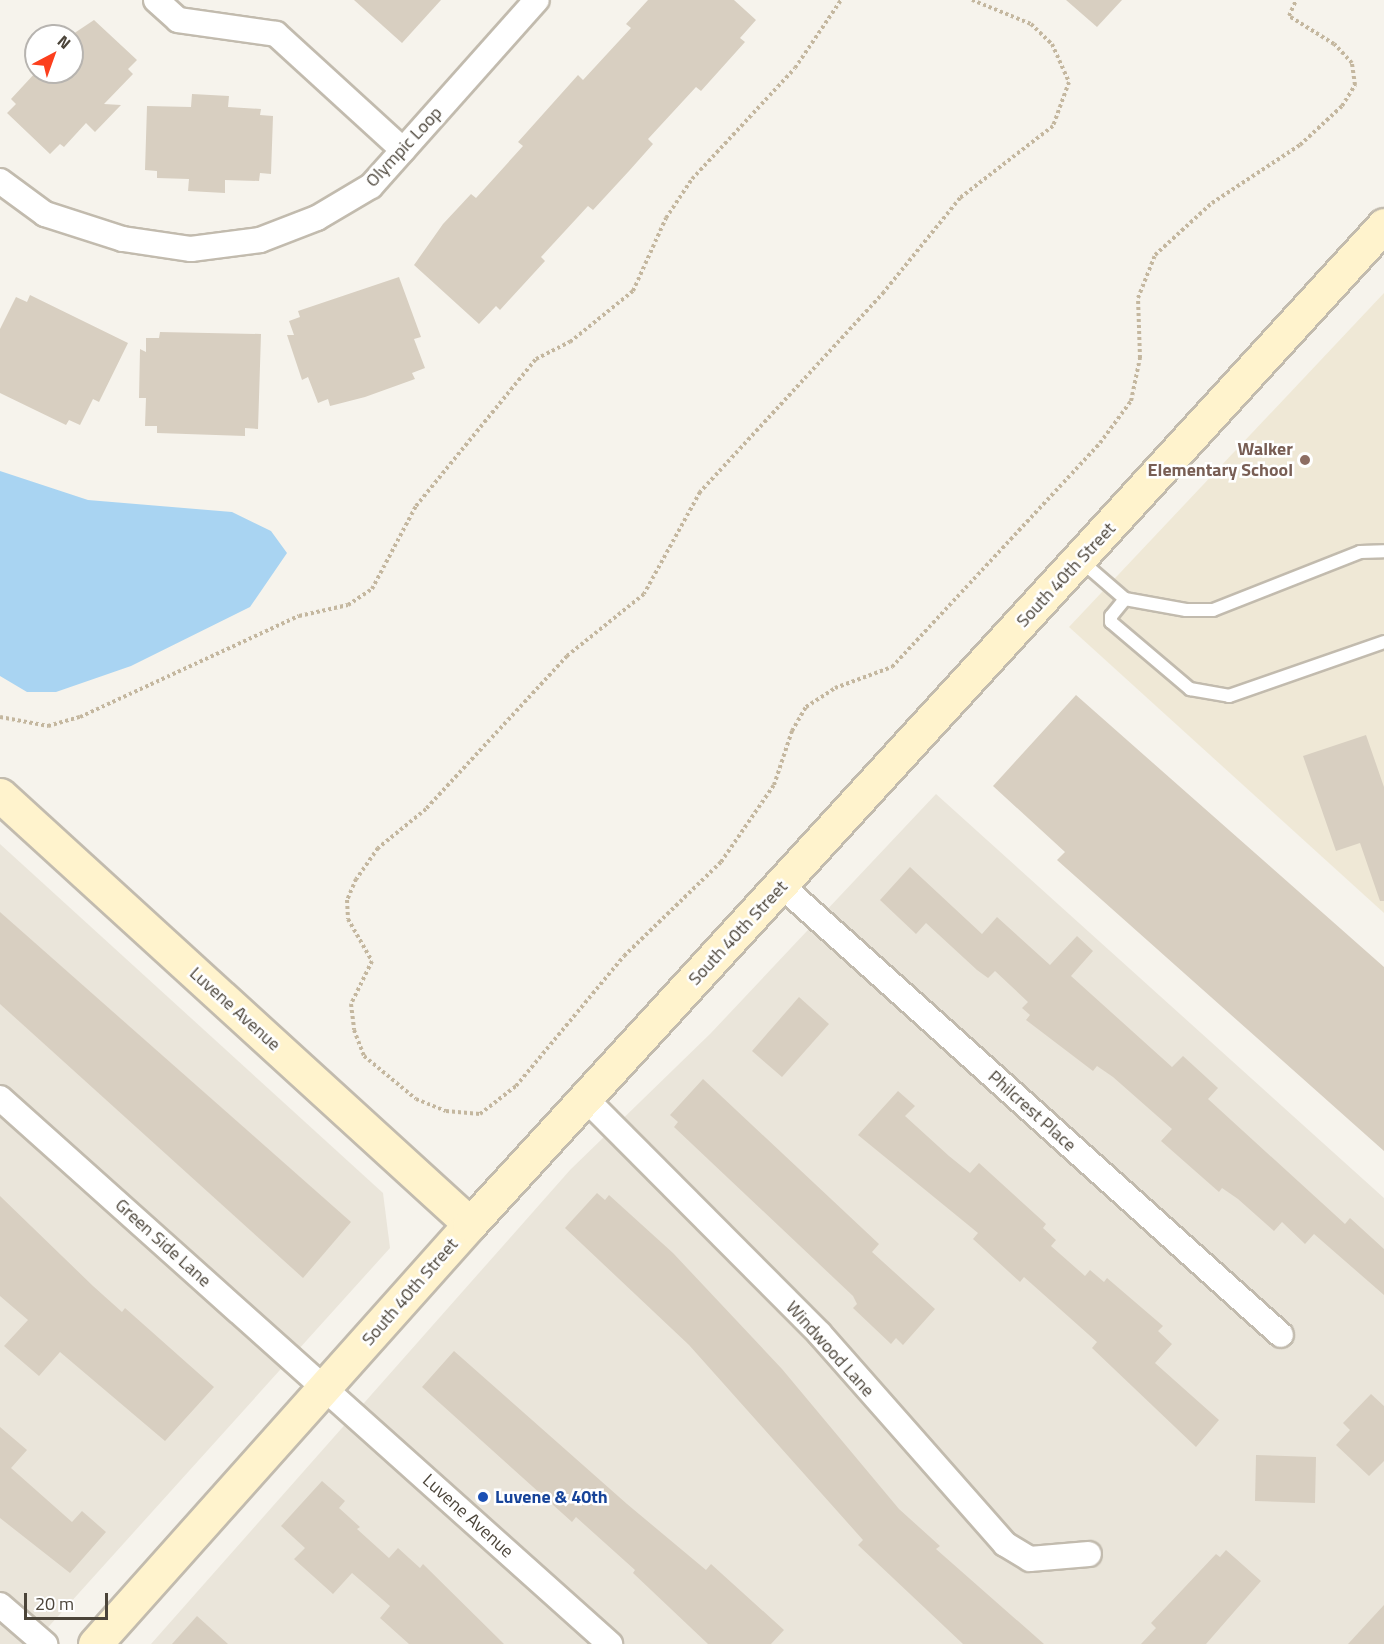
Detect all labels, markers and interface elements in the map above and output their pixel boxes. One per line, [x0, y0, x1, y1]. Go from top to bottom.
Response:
north arrow [24, 24, 84, 84]
text: N [52, 29, 77, 55]
street label: Olympic Loop [361, 102, 447, 192]
place label: Walker Elementary School [1148, 439, 1293, 482]
marker: Walker Elementary School [1298, 453, 1312, 467]
street label: South 40th Street [1012, 518, 1120, 632]
street label: South 40th Street [684, 876, 792, 990]
street label: Luvene Avenue [185, 963, 285, 1055]
street label: Philcrest Place [984, 1066, 1080, 1156]
street label: Green Side Lane [111, 1194, 215, 1292]
street label: South 40th Street [357, 1234, 463, 1350]
street label: Windwood Lane [781, 1297, 879, 1401]
street label: Luvene Avenue [418, 1470, 518, 1562]
place label: Luvene & 40th [495, 1486, 608, 1508]
marker: Luvene & 40th [476, 1490, 490, 1504]
scale bar [27, 1581, 111, 1619]
text: 20 m [35, 1590, 74, 1617]

